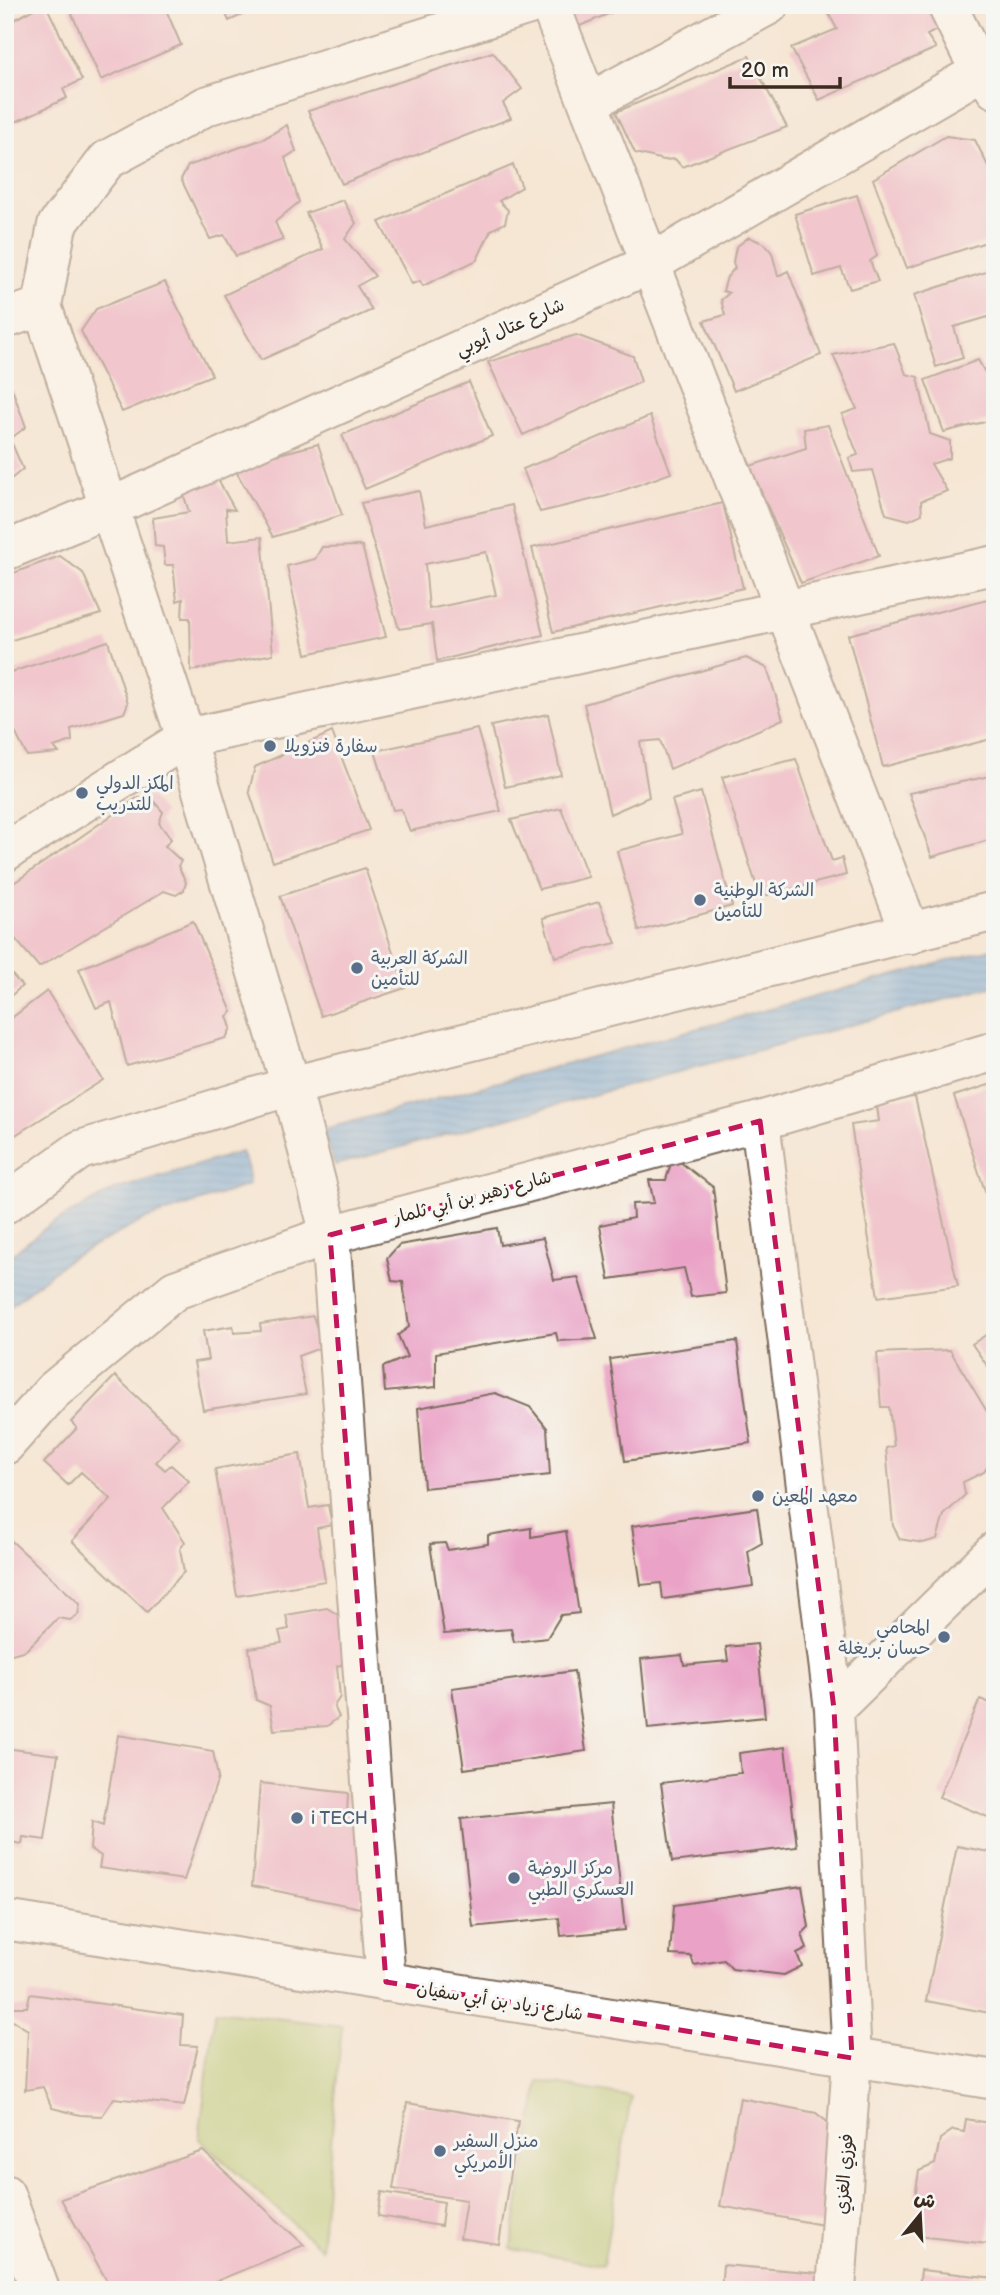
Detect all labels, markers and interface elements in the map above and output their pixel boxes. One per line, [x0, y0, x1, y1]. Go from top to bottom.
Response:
scale bar [730, 46, 841, 90]
text: 20 m [741, 58, 789, 83]
street label: شارع عتال أيوبي [453, 294, 570, 365]
place label: سفارة فنزويلا [284, 736, 378, 757]
marker: سفارة فنزويلا [262, 738, 278, 754]
place label: المكز الدولي للتدريب [96, 773, 174, 815]
marker: المكز الدولي للتدريب [74, 785, 90, 801]
place label: الشركة الوطنية للتأمين [714, 880, 814, 922]
marker: الشركة الوطنية للتأمين [692, 892, 708, 908]
place label: الشركة العربية للتأمين [371, 948, 468, 990]
marker: الشركة العربية للتأمين [349, 960, 365, 976]
street label: شارع زهير بن أبي ثلمار [389, 1166, 555, 1234]
place label: معهد المعين [772, 1486, 858, 1507]
marker: معهد المعين [750, 1488, 766, 1504]
place label: المحامي حسان بريغلة [838, 1617, 930, 1659]
marker: المحامي حسان بريغلة [936, 1629, 952, 1645]
place label: i TECH [311, 1808, 368, 1829]
marker: i TECH [289, 1810, 305, 1826]
place label: مركز الروضة العسكري الطبي [528, 1858, 634, 1905]
marker: مركز الروضة العسكري الطبي [506, 1870, 522, 1886]
street label: شارع زياد بن أبي سفيان [414, 1978, 585, 2030]
place label: منزل السفير الأمريكي [452, 2131, 538, 2178]
street label: فوزي الغزي [831, 2133, 860, 2215]
marker: منزل السفير الأمريكي [432, 2143, 448, 2159]
north arrow [884, 2180, 954, 2250]
text: ش [911, 2186, 938, 2214]

